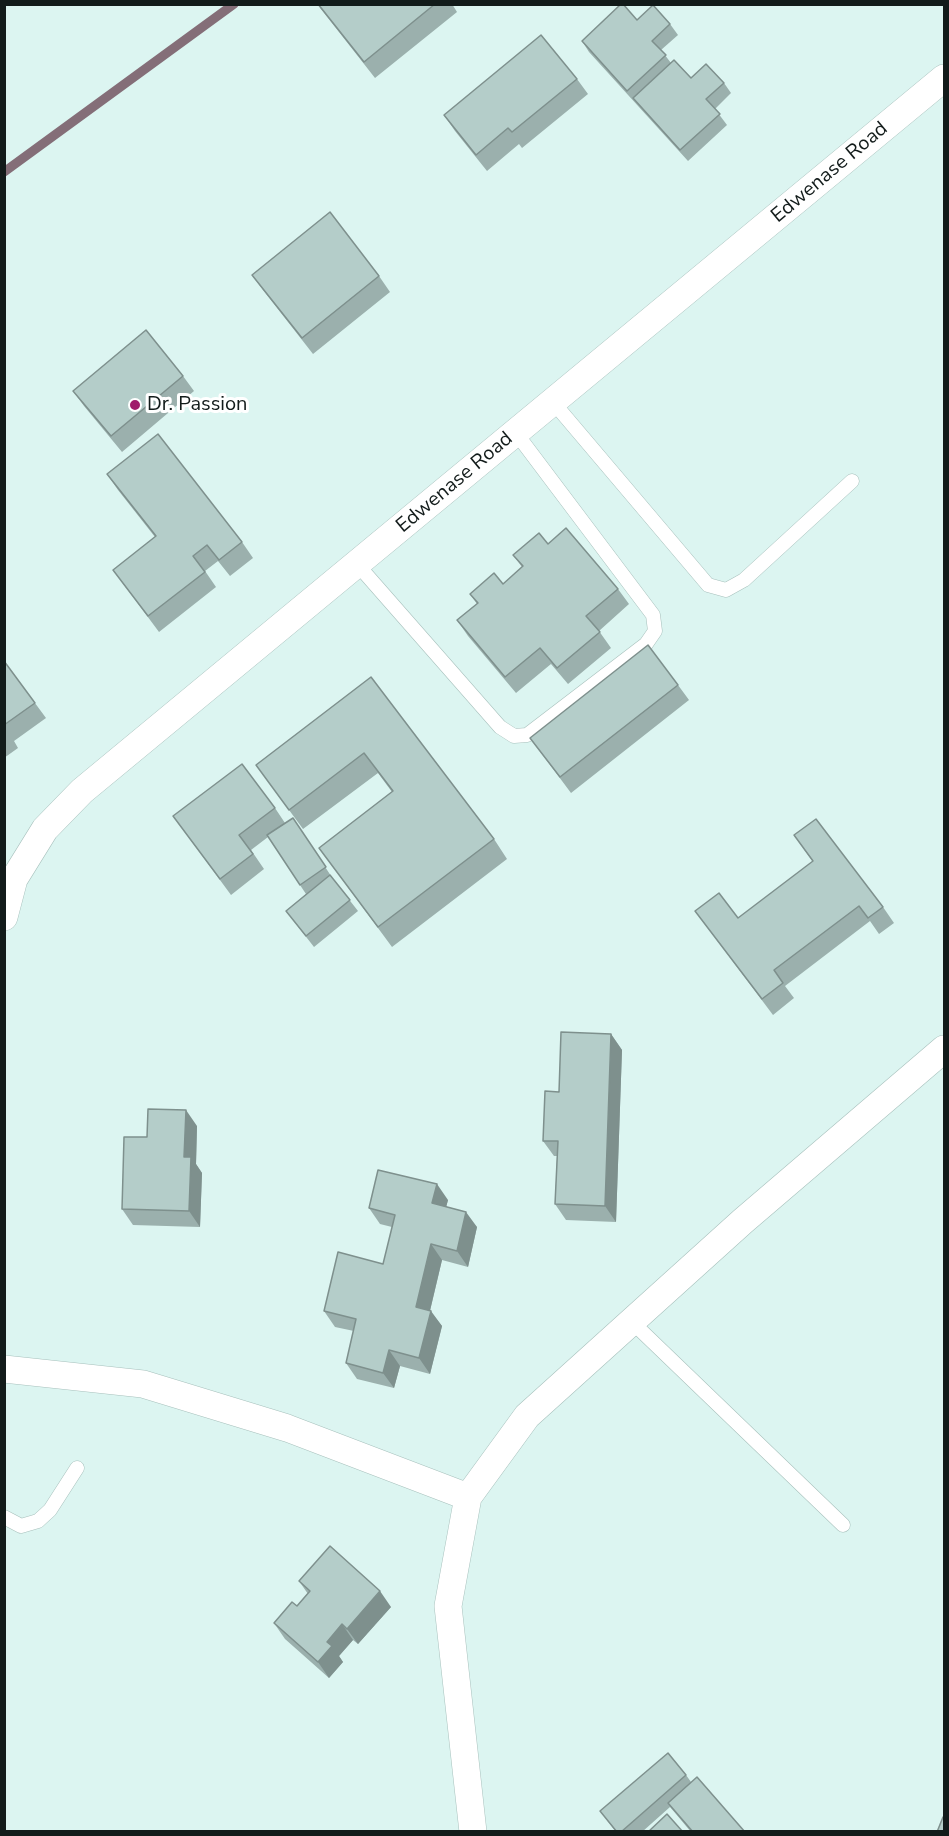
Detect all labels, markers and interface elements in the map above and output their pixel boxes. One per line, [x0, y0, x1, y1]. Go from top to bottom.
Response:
street label: Edwenase Road [767, 117, 893, 229]
place label: Dr. Passion [147, 393, 247, 417]
marker: Dr. Passion [128, 398, 142, 412]
street label: Edwenase Road [392, 427, 518, 539]

